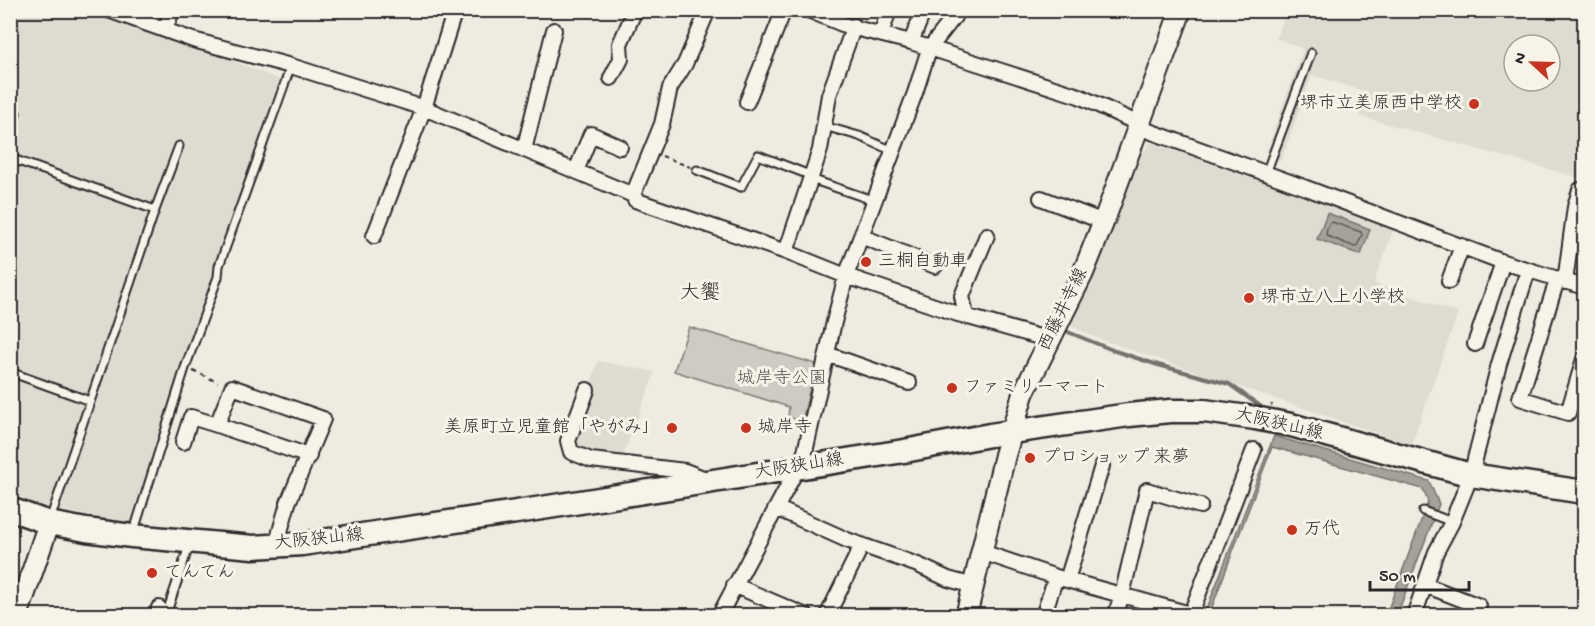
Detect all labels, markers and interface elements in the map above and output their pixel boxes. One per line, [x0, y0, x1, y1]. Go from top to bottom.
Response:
north arrow [1502, 33, 1562, 93]
text: N [1511, 50, 1532, 67]
place label: 堺市立美原西中学校 [1300, 93, 1462, 115]
marker: 堺市立美原西中学校 [1467, 97, 1481, 111]
place label: 三桐自動車 [878, 251, 968, 273]
marker: 三桐自動車 [859, 255, 873, 269]
street label: 西藤井寺線 [1034, 265, 1093, 355]
district label: 大饗 [680, 281, 720, 306]
place label: 堺市立八上小学校 [1261, 287, 1405, 309]
marker: 堺市立八上小学校 [1242, 291, 1256, 305]
park label: 城岸寺公園 [737, 368, 827, 390]
place label: ファミリーマート [964, 378, 1108, 399]
marker: ファミリーマート [945, 381, 959, 395]
street label: 大阪狭山線 [1233, 404, 1325, 445]
place label: 美原町立児童館「やがみ」 [444, 417, 660, 439]
place label: 城岸寺 [758, 417, 812, 439]
marker: 美原町立児童館「やがみ」 [665, 421, 679, 435]
marker: 城岸寺 [739, 421, 753, 435]
place label: プロショップ 来夢 [1042, 447, 1190, 469]
street label: 大阪狭山線 [753, 449, 845, 484]
marker: プロショップ 来夢 [1023, 451, 1037, 465]
place label: 万代 [1304, 519, 1340, 541]
marker: 万代 [1285, 523, 1299, 537]
street label: 大阪狭山線 [273, 524, 365, 555]
scale bar [1370, 554, 1469, 592]
place label: てんてん [164, 563, 235, 584]
marker: てんてん [145, 566, 159, 580]
text: 50 m [1379, 567, 1416, 588]

